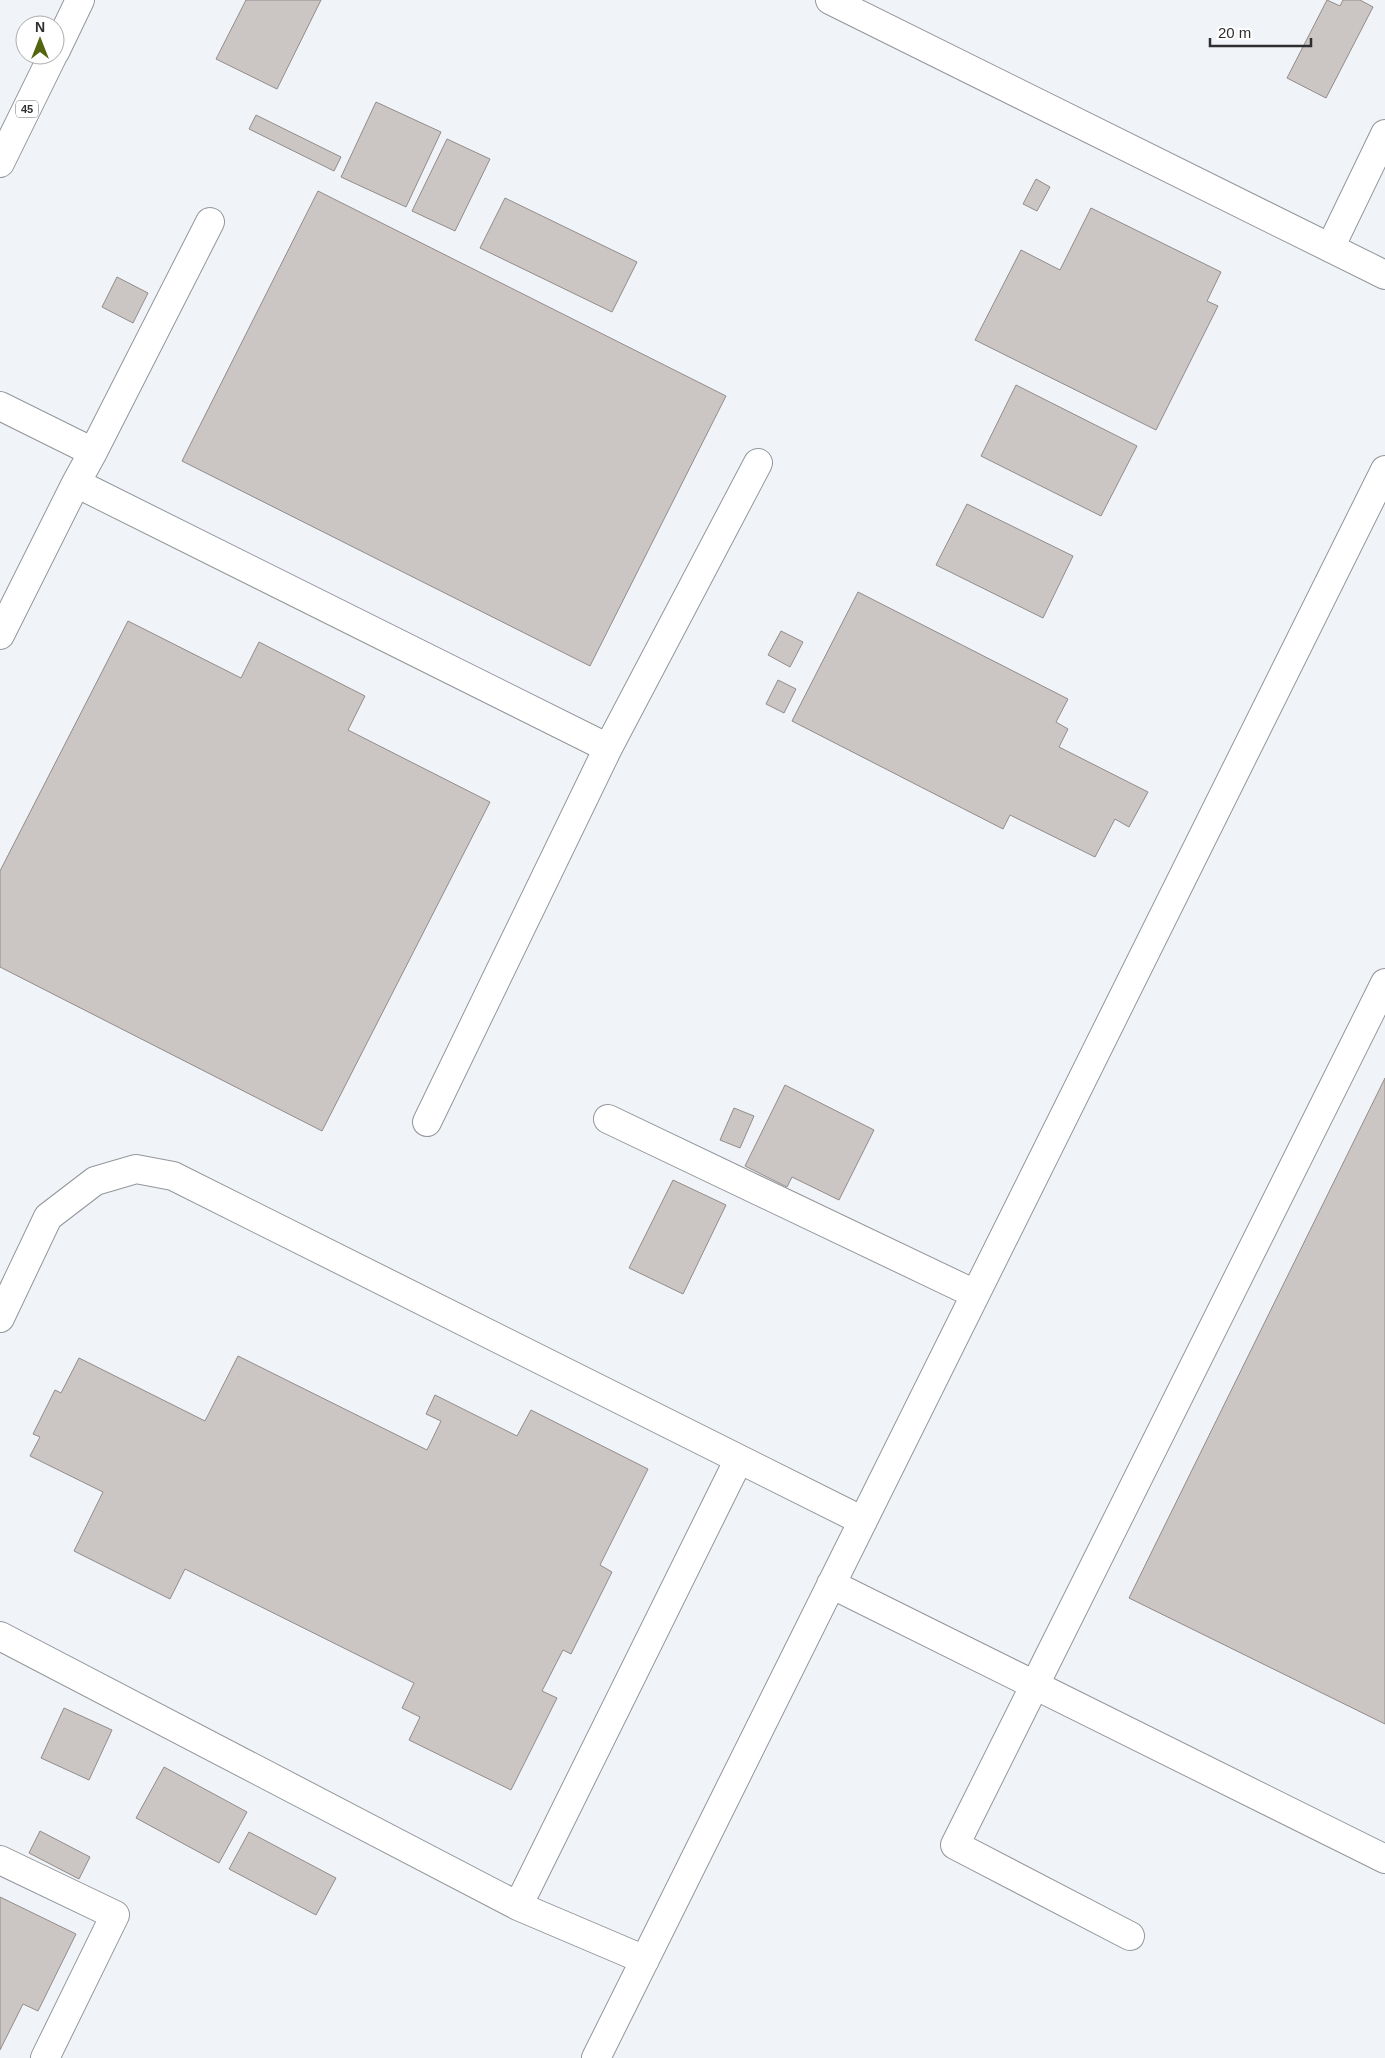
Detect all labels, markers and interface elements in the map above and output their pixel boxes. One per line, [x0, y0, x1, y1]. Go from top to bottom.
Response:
north arrow [15, 15, 65, 65]
scale bar [1210, 15, 1311, 47]
text: N [35, 19, 45, 35]
text: 20 m [1218, 24, 1251, 41]
road number: 45 [16, 100, 38, 118]

